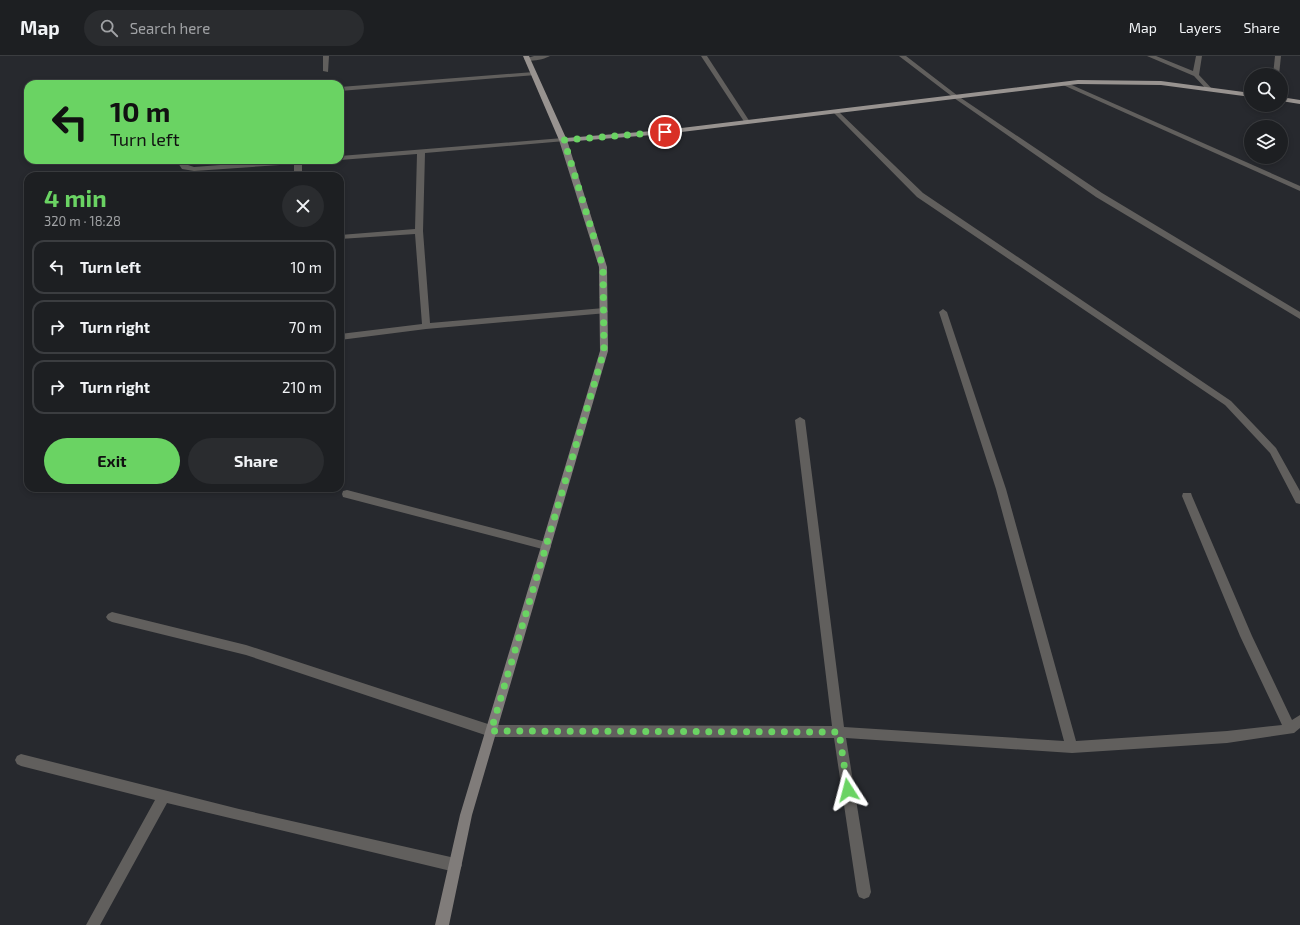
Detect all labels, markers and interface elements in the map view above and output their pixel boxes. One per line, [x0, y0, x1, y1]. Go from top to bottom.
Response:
search box [84, 10, 364, 46]
text: Map [20, 16, 60, 39]
icon: search [98, 17, 120, 39]
text: Search here [130, 19, 210, 37]
text: Map [1129, 19, 1157, 36]
text: Layers [1179, 19, 1221, 36]
text: Share [1243, 19, 1280, 36]
map controls [1244, 68, 1288, 164]
button: search [1244, 68, 1288, 112]
text: 10 m [110, 94, 170, 128]
icon: left [44, 96, 96, 148]
pin [648, 115, 682, 149]
button: layers [1244, 120, 1288, 164]
icon: arrive [654, 121, 676, 143]
text: Turn left [110, 128, 180, 150]
text: 4 min [44, 183, 107, 212]
button: close [282, 185, 324, 227]
text: 320 m · 18:28 [44, 213, 121, 229]
icon: left [46, 256, 68, 278]
text: Turn left [80, 258, 141, 276]
text: 10 m [290, 258, 322, 276]
icon: right [46, 316, 68, 338]
text: Turn right [80, 318, 150, 336]
text: 70 m [289, 318, 322, 336]
icon: right [46, 376, 68, 398]
text: Turn right [80, 378, 150, 396]
text: 210 m [282, 378, 322, 396]
button: Exit [44, 438, 180, 484]
button: Share [188, 438, 324, 484]
position arrow [827, 769, 869, 811]

